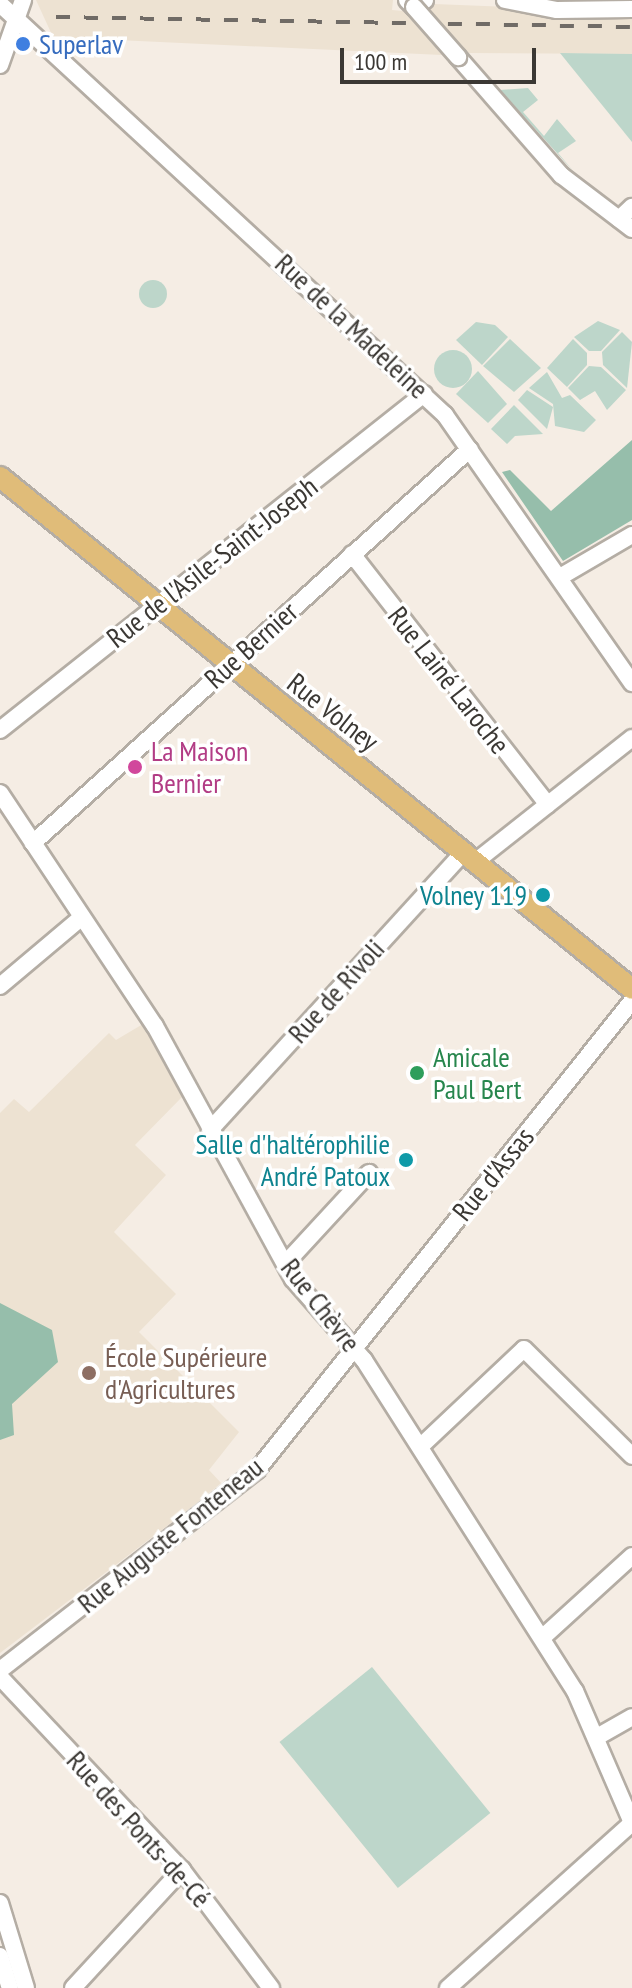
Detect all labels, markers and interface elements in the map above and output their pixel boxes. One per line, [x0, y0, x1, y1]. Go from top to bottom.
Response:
place label: Superlav [39, 27, 123, 61]
scale bar [344, 32, 540, 82]
marker: Superlav [14, 35, 32, 53]
text: 100 m [354, 46, 407, 77]
street label: Rue de la Madeleine [268, 246, 436, 406]
street label: Rue de l'Asile-Saint-Joseph [100, 469, 324, 655]
street label: Rue Bernier [198, 595, 304, 695]
street label: Rue Lainé Laroche [381, 600, 517, 760]
street label: Rue Volney [280, 666, 386, 758]
place label: La Maison Bernier [151, 734, 248, 800]
marker: La Maison Bernier [126, 758, 144, 776]
place label: Volney 119 [419, 878, 527, 912]
marker: Volney 119 [534, 886, 552, 904]
street label: Rue de Rivoli [281, 932, 391, 1050]
place label: Amicale Paul Bert [433, 1040, 521, 1106]
marker: Amicale Paul Bert [408, 1064, 426, 1082]
street label: Rue d'Assas [445, 1121, 541, 1227]
place label: Salle d'haltérophilie André Patoux [195, 1127, 390, 1193]
marker: Salle d'haltérophilie André Patoux [397, 1151, 415, 1169]
street label: Rue Chèvre [274, 1252, 368, 1358]
place label: École Supérieure d'Agricultures [105, 1340, 267, 1406]
marker: École Supérieure d'Agricultures [80, 1364, 98, 1382]
street label: Rue Auguste Fonteneau [70, 1450, 270, 1620]
street label: Rue des Ponts-de-Cé [60, 1744, 218, 1914]

